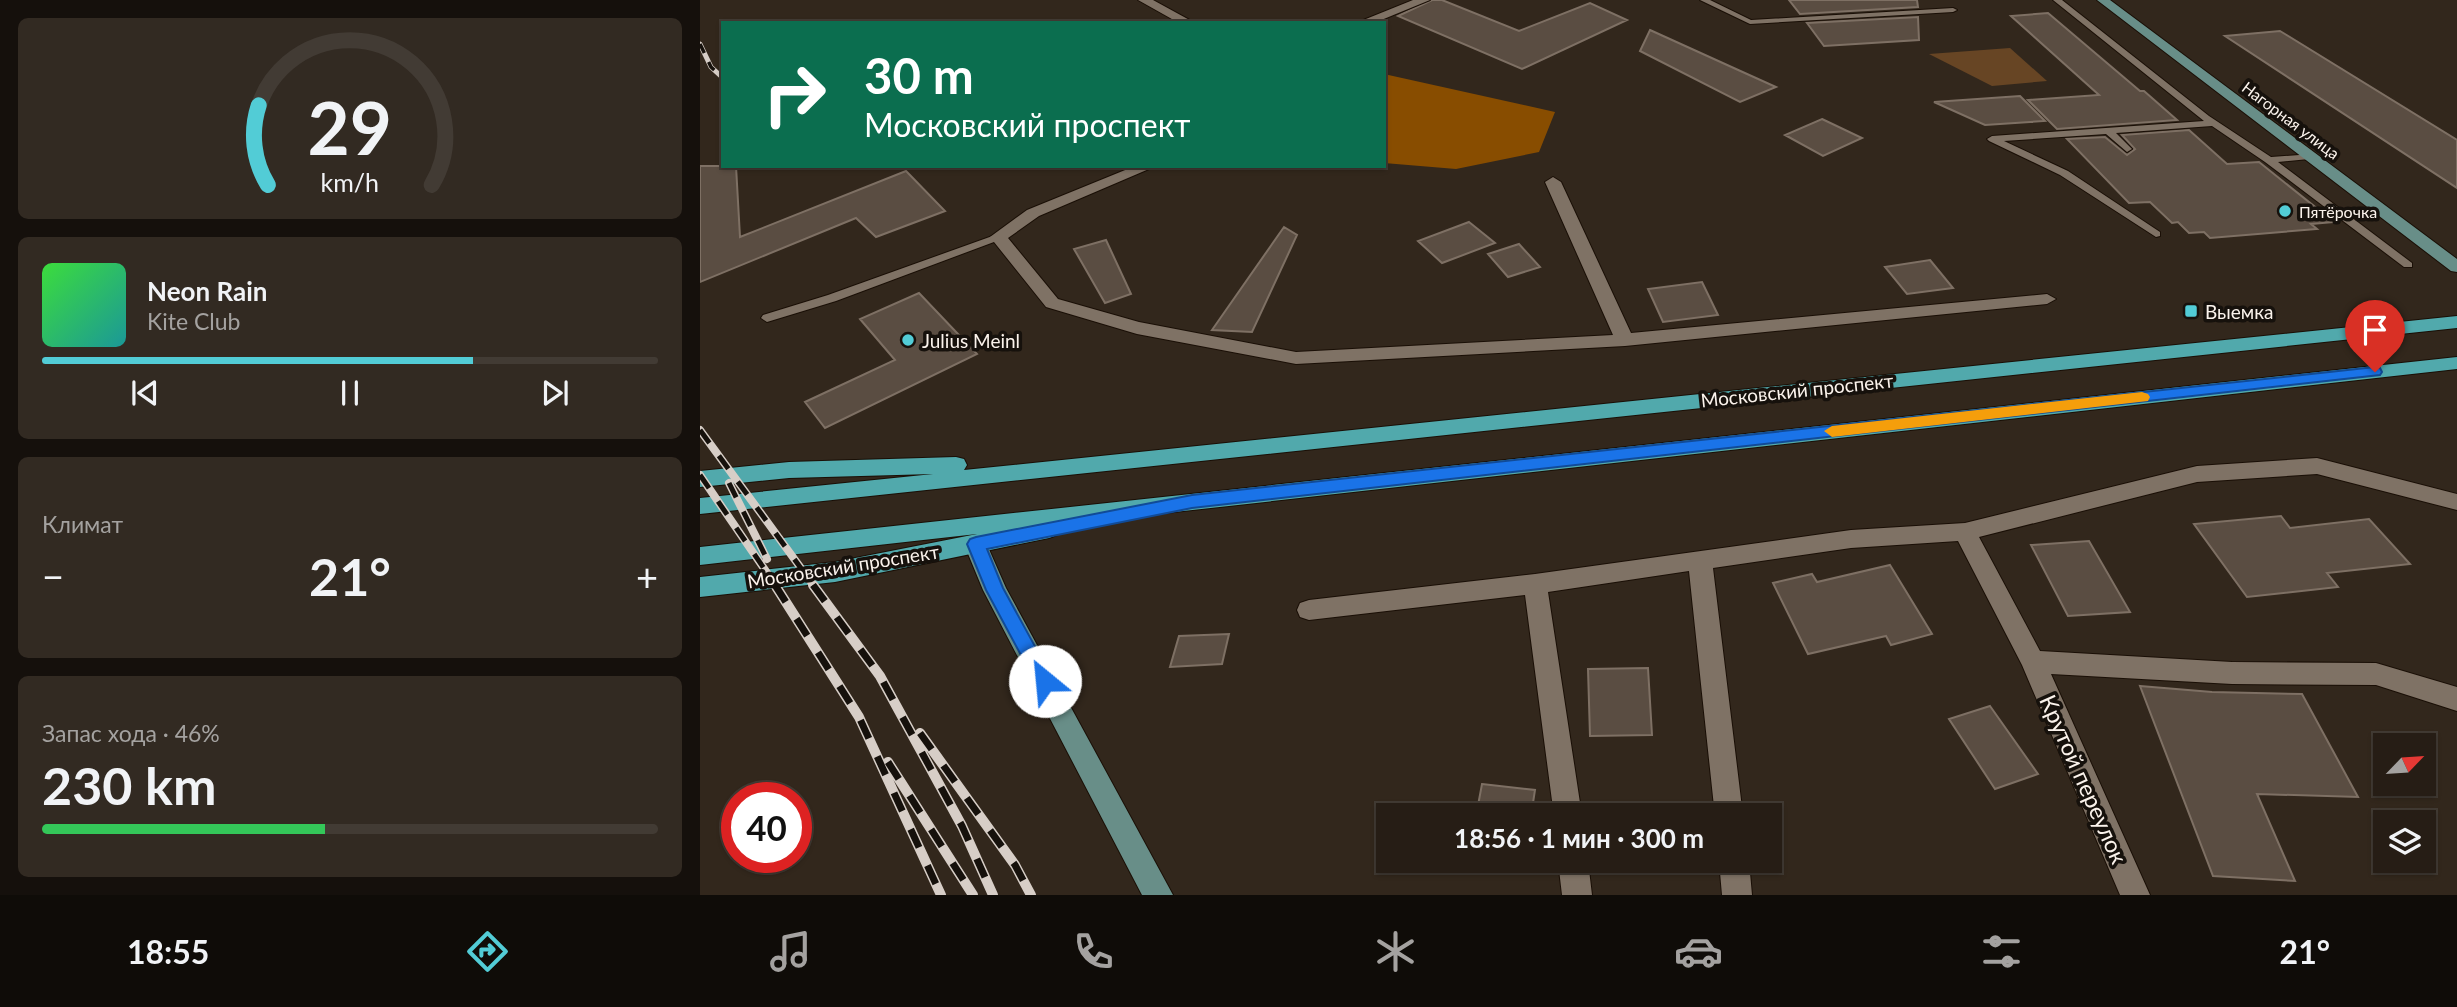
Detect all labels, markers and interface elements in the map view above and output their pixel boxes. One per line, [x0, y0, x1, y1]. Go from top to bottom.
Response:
text: 30 m [864, 46, 974, 104]
icon: right [749, 49, 840, 140]
street label: Нагорная улица [2239, 77, 2343, 163]
text: 29 [308, 83, 392, 171]
text: Московский проспект [864, 105, 1190, 144]
text: km/h [321, 166, 379, 196]
place label: Пятёрочка [2299, 202, 2377, 221]
marker: Пятёрочка [2277, 203, 2293, 219]
text: Neon Rain [147, 275, 267, 307]
place label: Выемка [2205, 300, 2274, 323]
pin [2345, 300, 2405, 372]
marker: Выемка [2183, 303, 2199, 319]
text: Kite Club [147, 307, 240, 335]
icon: arrive [2356, 311, 2394, 349]
place label: Julius Meinl [922, 329, 1020, 352]
marker: Julius Meinl [900, 332, 916, 348]
street label: Московский проспект [1699, 368, 1895, 412]
icon: previous [126, 374, 164, 412]
icon: pause [331, 374, 369, 412]
icon: next [536, 374, 574, 412]
text: Климат [42, 510, 123, 538]
street label: Московский проспект [745, 539, 941, 593]
text: 21° [309, 545, 391, 607]
text: − [42, 553, 64, 599]
text: + [636, 553, 658, 599]
position arrow [1008, 644, 1082, 718]
street label: Крутой переулок [2034, 690, 2134, 868]
text: Запас хода · 46% [42, 719, 220, 747]
north arrow [2373, 733, 2436, 796]
map controls [2373, 733, 2436, 873]
text: 230 km [42, 754, 216, 816]
speed limit sign: 40 [721, 782, 812, 873]
button: layers [2373, 810, 2436, 873]
text: 18:56 · 1 мин · 300 m [1454, 822, 1704, 854]
icon: directions [463, 927, 512, 976]
icon: music [766, 927, 815, 976]
icon: phone [1069, 927, 1118, 976]
icon: climate [1371, 927, 1420, 976]
icon: car [1674, 927, 1723, 976]
icon: filters [1977, 927, 2026, 976]
text: 18:55 [127, 932, 209, 971]
text: 21° [2280, 932, 2330, 971]

